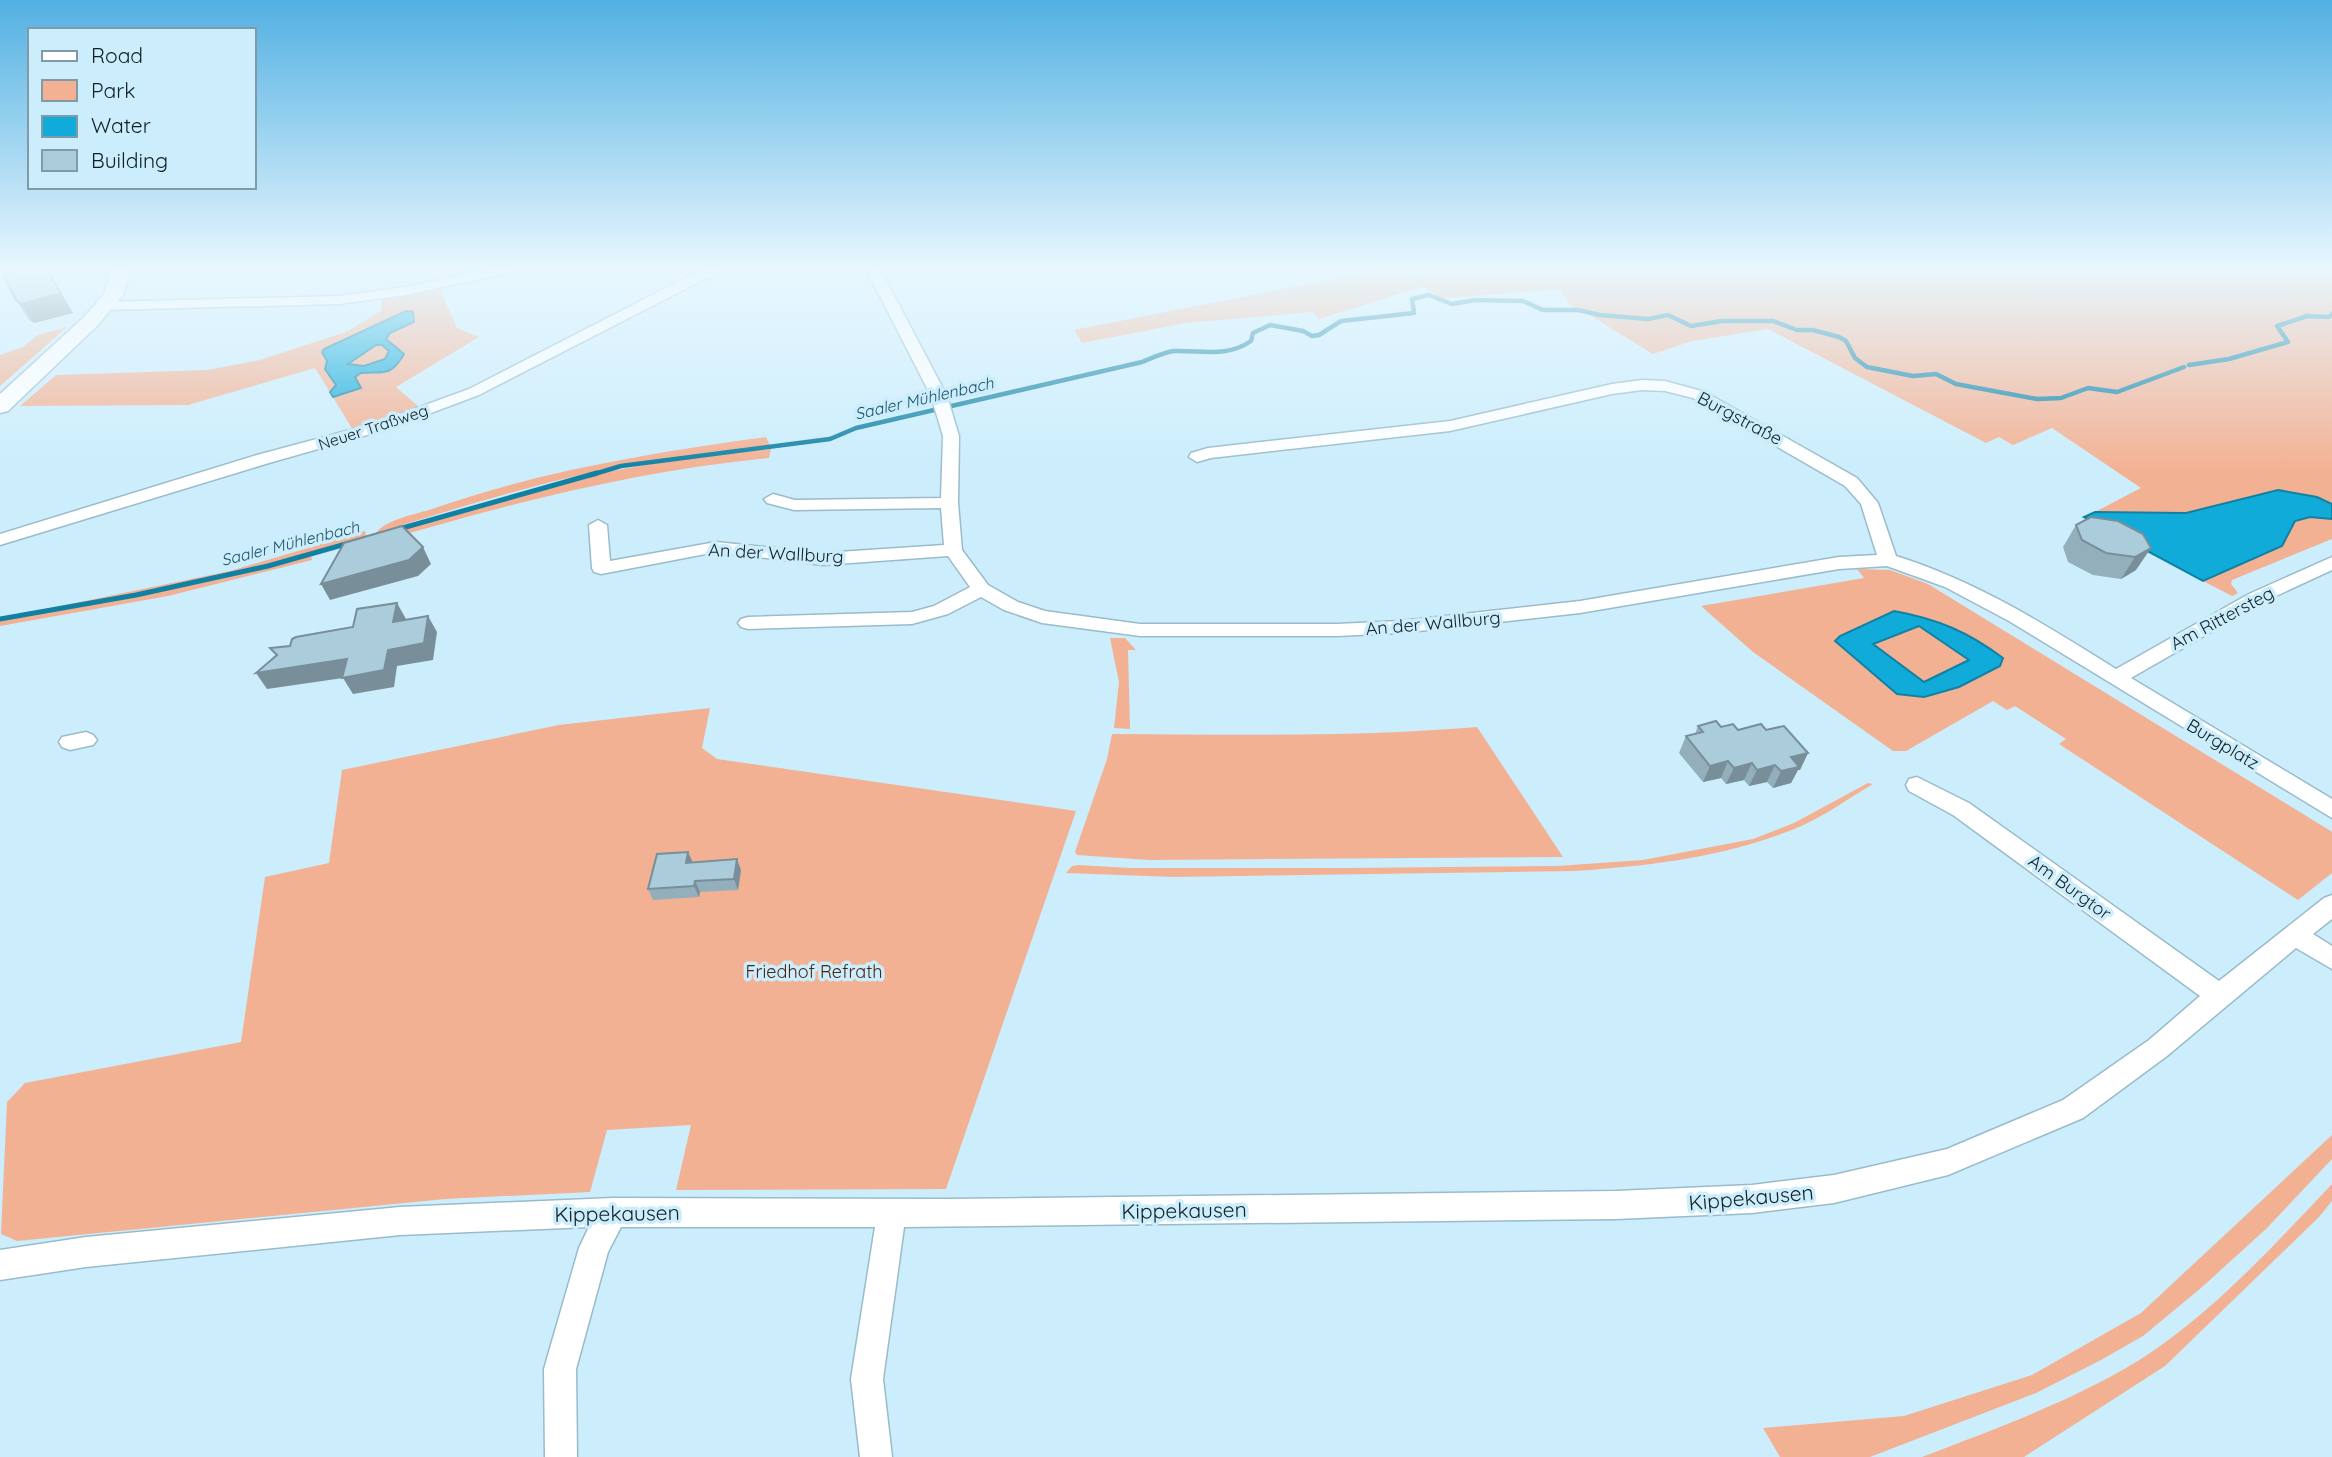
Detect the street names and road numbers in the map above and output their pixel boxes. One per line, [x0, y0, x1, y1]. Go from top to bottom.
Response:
street label: Burgstraße [1694, 386, 1786, 450]
street label: Neuer Traßweg [316, 400, 430, 454]
street label: An der Wallburg [708, 538, 844, 568]
street label: Am Rittersteg [2166, 581, 2278, 655]
street label: An der Wallburg [1365, 606, 1501, 640]
street label: Burgplatz [2183, 713, 2263, 775]
street label: Am Burgtor [2024, 849, 2116, 925]
street label: Kippekausen [1687, 1179, 1815, 1215]
street label: Kippekausen [1121, 1196, 1247, 1224]
street label: Kippekausen [554, 1199, 680, 1227]

